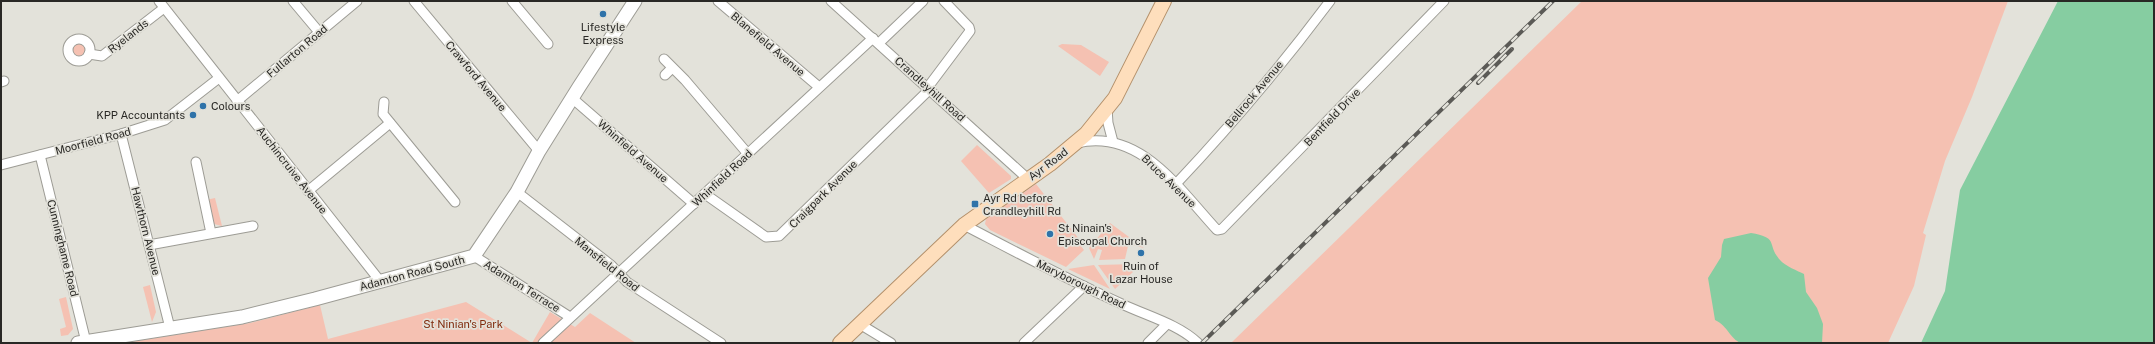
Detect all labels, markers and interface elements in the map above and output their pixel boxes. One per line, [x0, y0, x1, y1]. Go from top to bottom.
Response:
marker: Lifestyle Express [598, 9, 608, 19]
street label: Blanefield Avenue [729, 10, 807, 78]
street label: Ryelands [106, 16, 151, 55]
place label: Lifestyle Express [581, 21, 625, 46]
street label: Fullarton Road [264, 22, 330, 80]
street label: Crawford Avenue [443, 38, 509, 114]
street label: Crandleyhill Road [892, 54, 968, 124]
street label: Bellrock Avenue [1223, 58, 1285, 130]
street label: Bentfield Drive [1301, 86, 1363, 148]
place label: Colours [211, 100, 251, 112]
marker: Colours [198, 101, 208, 111]
place label: KPP Accountants [96, 109, 185, 121]
marker: KPP Accountants [188, 110, 198, 120]
street label: Whinfield Avenue [595, 117, 671, 185]
street label: Auchincruive Avenue [254, 124, 330, 216]
street label: Moorfield Road [54, 125, 132, 157]
street label: Ayr Road [1026, 145, 1070, 183]
street label: Whinfield Road [690, 147, 754, 209]
street label: Bruce Avenue [1139, 152, 1199, 210]
street label: Craigpark Avenue [787, 158, 859, 230]
street label: Hawthorn Avenue [129, 185, 163, 277]
place label: Ayr Rd before Crandleyhill Rd [983, 192, 1061, 217]
street label: Cunninghame Road [45, 198, 81, 298]
marker: Ayr Rd before Crandleyhill Rd [970, 199, 980, 209]
place label: St Ninain's Episcopal Church [1058, 222, 1147, 247]
marker: St Ninain's Episcopal Church [1045, 229, 1055, 239]
street label: Mansfield Road [572, 234, 642, 294]
marker: Ruin of Lazar House [1136, 248, 1146, 258]
street label: Adamton Road South [358, 253, 466, 293]
street label: Maryborough Road [1035, 257, 1127, 311]
street label: Adamton Terrace [482, 258, 562, 314]
place label: Ruin of Lazar House [1109, 260, 1173, 285]
park label: St Ninian's Park [423, 318, 503, 330]

